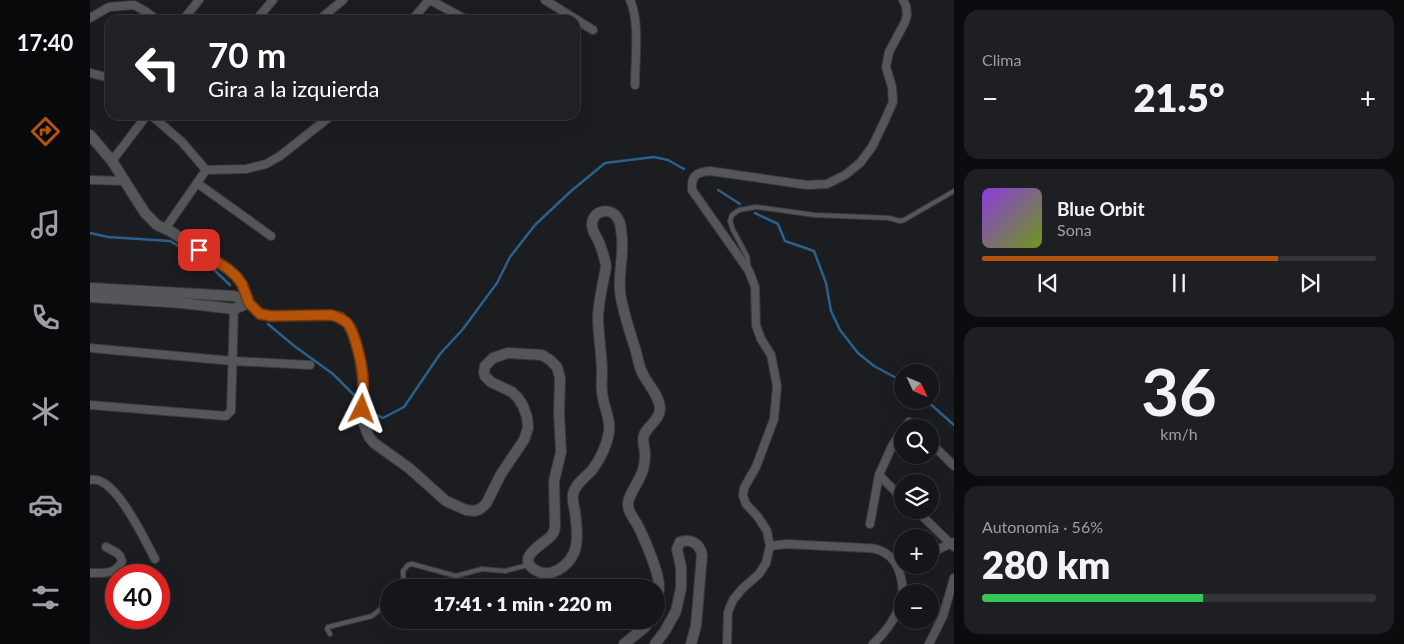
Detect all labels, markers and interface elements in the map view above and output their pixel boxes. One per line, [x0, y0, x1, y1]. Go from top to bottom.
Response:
text: 17:40 [17, 29, 73, 56]
text: 70 m [208, 33, 286, 75]
icon: left [125, 35, 190, 100]
text: Clima [982, 50, 1021, 69]
text: 21.5° [1133, 74, 1225, 120]
text: Gira a la izquierda [208, 75, 379, 102]
text: − [982, 81, 998, 115]
text: + [1360, 81, 1376, 115]
icon: directions [28, 114, 63, 149]
text: Blue Orbit [1057, 197, 1145, 220]
icon: music [28, 207, 63, 242]
text: Sona [1057, 220, 1092, 239]
pin [178, 229, 220, 271]
icon: arrive [185, 236, 213, 264]
icon: previous [1034, 269, 1062, 297]
icon: pause [1165, 269, 1193, 297]
icon: next [1296, 269, 1324, 297]
icon: phone [28, 300, 63, 335]
text: 36 [1141, 352, 1217, 430]
north arrow [894, 364, 939, 409]
map controls [894, 364, 939, 629]
position arrow [335, 382, 387, 434]
icon: climate [28, 394, 63, 429]
button: search [894, 419, 939, 464]
text: km/h [1160, 424, 1198, 443]
button: layers [894, 474, 939, 519]
icon: car [28, 487, 63, 522]
text: Autonomía · 56% [982, 517, 1103, 536]
button: + [894, 529, 939, 574]
text: 280 km [982, 541, 1110, 587]
speed limit sign: 40 [105, 564, 170, 629]
icon: filters [28, 580, 63, 615]
button: − [894, 584, 939, 629]
text: 17:41 · 1 min · 220 m [433, 592, 612, 615]

